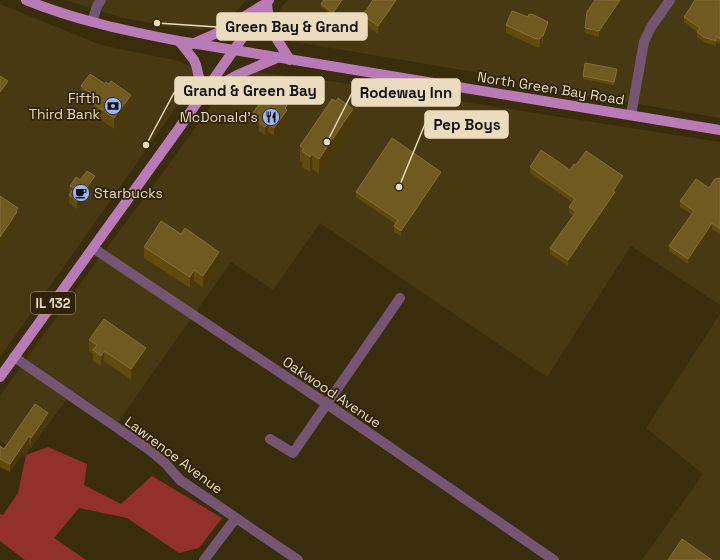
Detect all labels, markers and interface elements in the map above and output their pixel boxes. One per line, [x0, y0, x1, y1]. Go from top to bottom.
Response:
callout: Green Bay & Grand [217, 13, 367, 40]
text: Green Bay & Grand [225, 17, 359, 36]
street label: North Green Bay Road [476, 67, 626, 109]
callout: Grand & Green Bay [175, 77, 324, 104]
callout: Rodeway Inn [352, 79, 460, 106]
text: Grand & Green Bay [183, 81, 317, 100]
text: Rodeway Inn [360, 83, 452, 102]
place label: Fifth Third Bank [29, 89, 100, 123]
bank icon: Fifth Third Bank [103, 96, 123, 116]
restaurant icon: McDonald's [261, 107, 281, 127]
place label: McDonald's [180, 108, 258, 126]
callout: Pep Boys [425, 111, 508, 138]
text: Pep Boys [433, 115, 501, 134]
cafe icon: Starbucks [71, 183, 91, 203]
place label: Starbucks [94, 184, 163, 202]
road number: IL 132 [31, 292, 75, 314]
street label: Oakwood Avenue [279, 352, 385, 432]
street label: Lawrence Avenue [121, 412, 227, 498]

